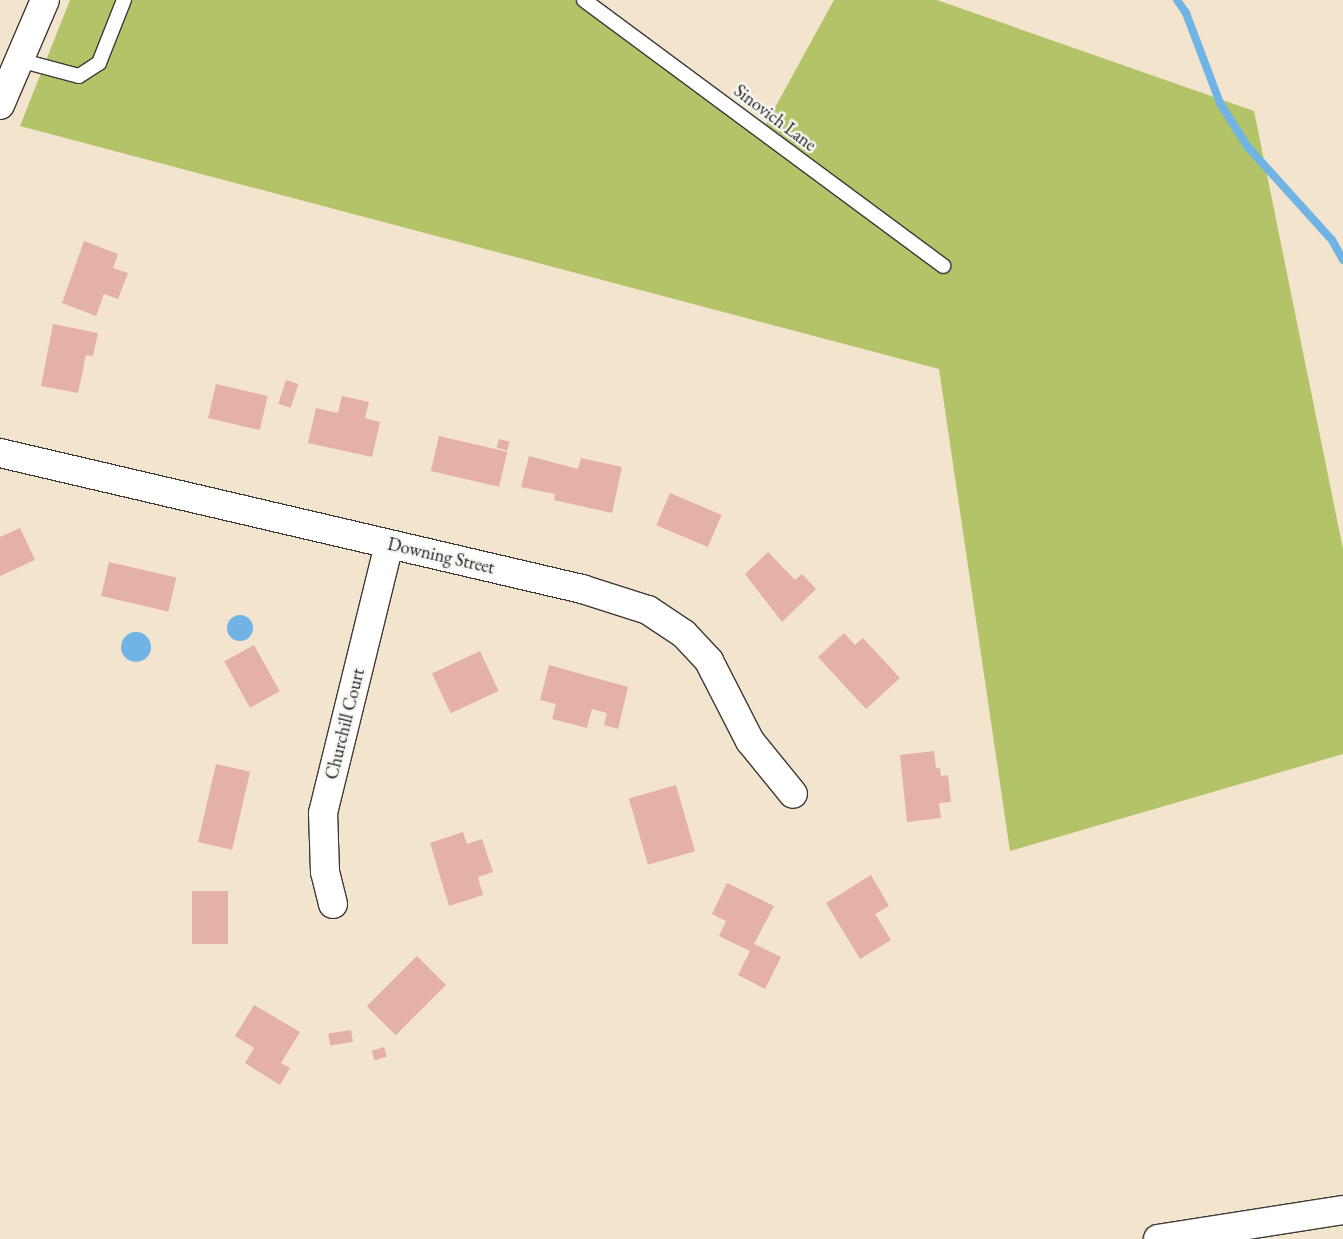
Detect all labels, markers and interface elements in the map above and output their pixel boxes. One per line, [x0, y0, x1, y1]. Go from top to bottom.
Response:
street label: Sinovich Lane [730, 80, 820, 156]
street label: Downing Street [385, 533, 497, 579]
street label: Churchill Court [321, 666, 369, 782]

